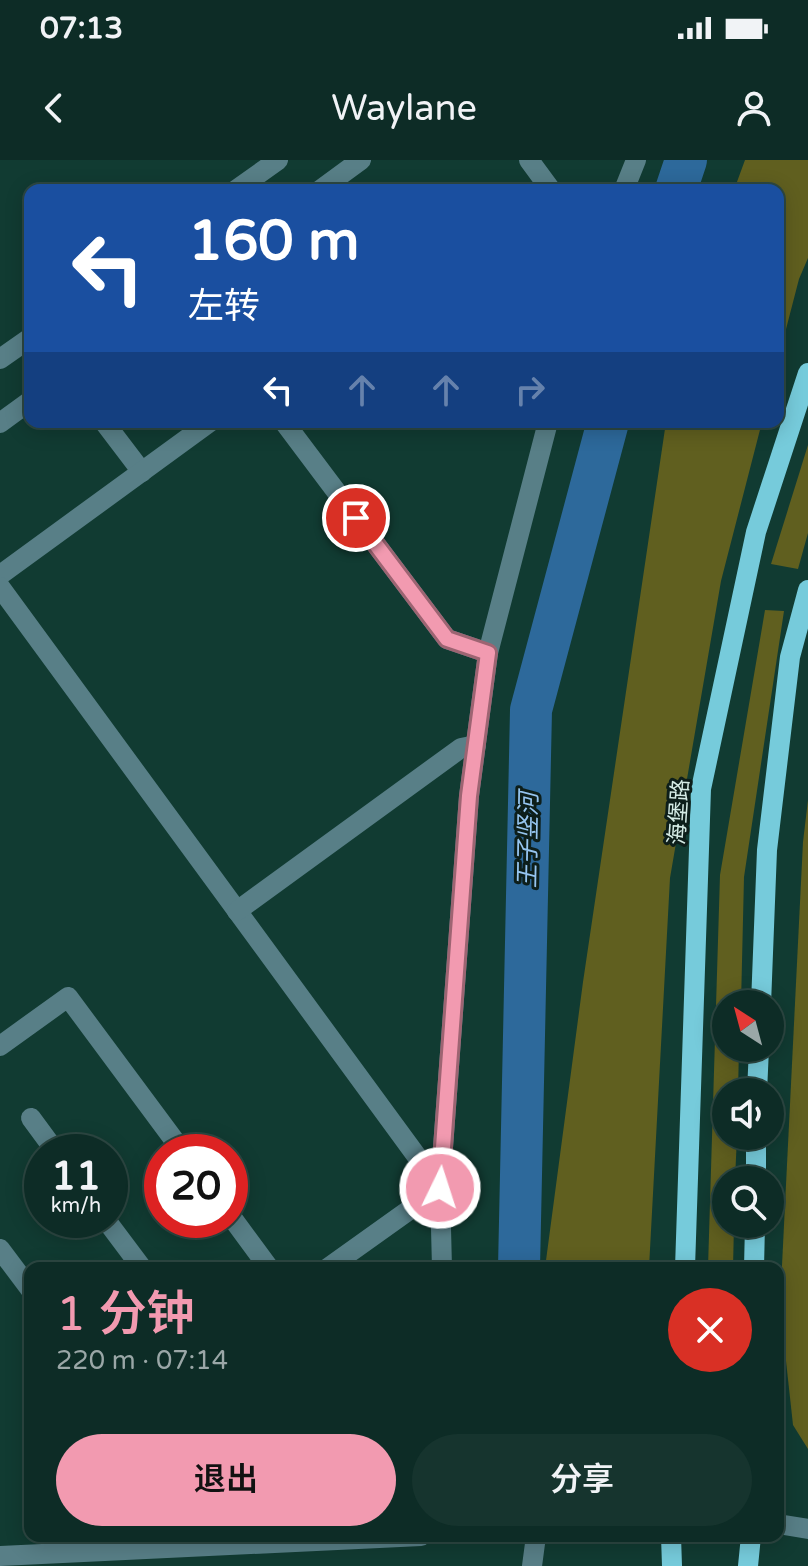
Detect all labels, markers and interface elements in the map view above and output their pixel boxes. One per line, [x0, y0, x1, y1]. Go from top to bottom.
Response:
text: 07:13 [40, 10, 123, 47]
icon: back [32, 86, 76, 130]
icon: person [732, 86, 776, 130]
text: Waylane [331, 87, 477, 130]
text: 160 m [188, 208, 359, 275]
icon: left [56, 216, 160, 320]
text: 左转 [188, 285, 260, 328]
icon: left [256, 368, 300, 412]
icon: ahead [340, 368, 384, 412]
icon: ahead [424, 368, 468, 412]
icon: right [508, 368, 552, 412]
pin [322, 484, 390, 552]
icon: arrive [334, 496, 378, 540]
street label: 海堡路 [664, 778, 694, 846]
water label: 王子竖河 [513, 788, 544, 888]
north arrow [712, 990, 784, 1062]
map controls [712, 990, 784, 1238]
button: sound [712, 1078, 784, 1150]
speed limit sign: 20 [144, 1134, 248, 1238]
position arrow [398, 1146, 482, 1230]
text: 11 [51, 1152, 101, 1200]
button: search [712, 1166, 784, 1238]
text: km/h [51, 1194, 101, 1218]
text: 1 分钟 [56, 1286, 195, 1344]
button: close [668, 1288, 752, 1372]
text: 220 m · 07:14 [56, 1345, 228, 1376]
button: 退出 [56, 1434, 396, 1526]
button: 分享 [412, 1434, 752, 1526]

